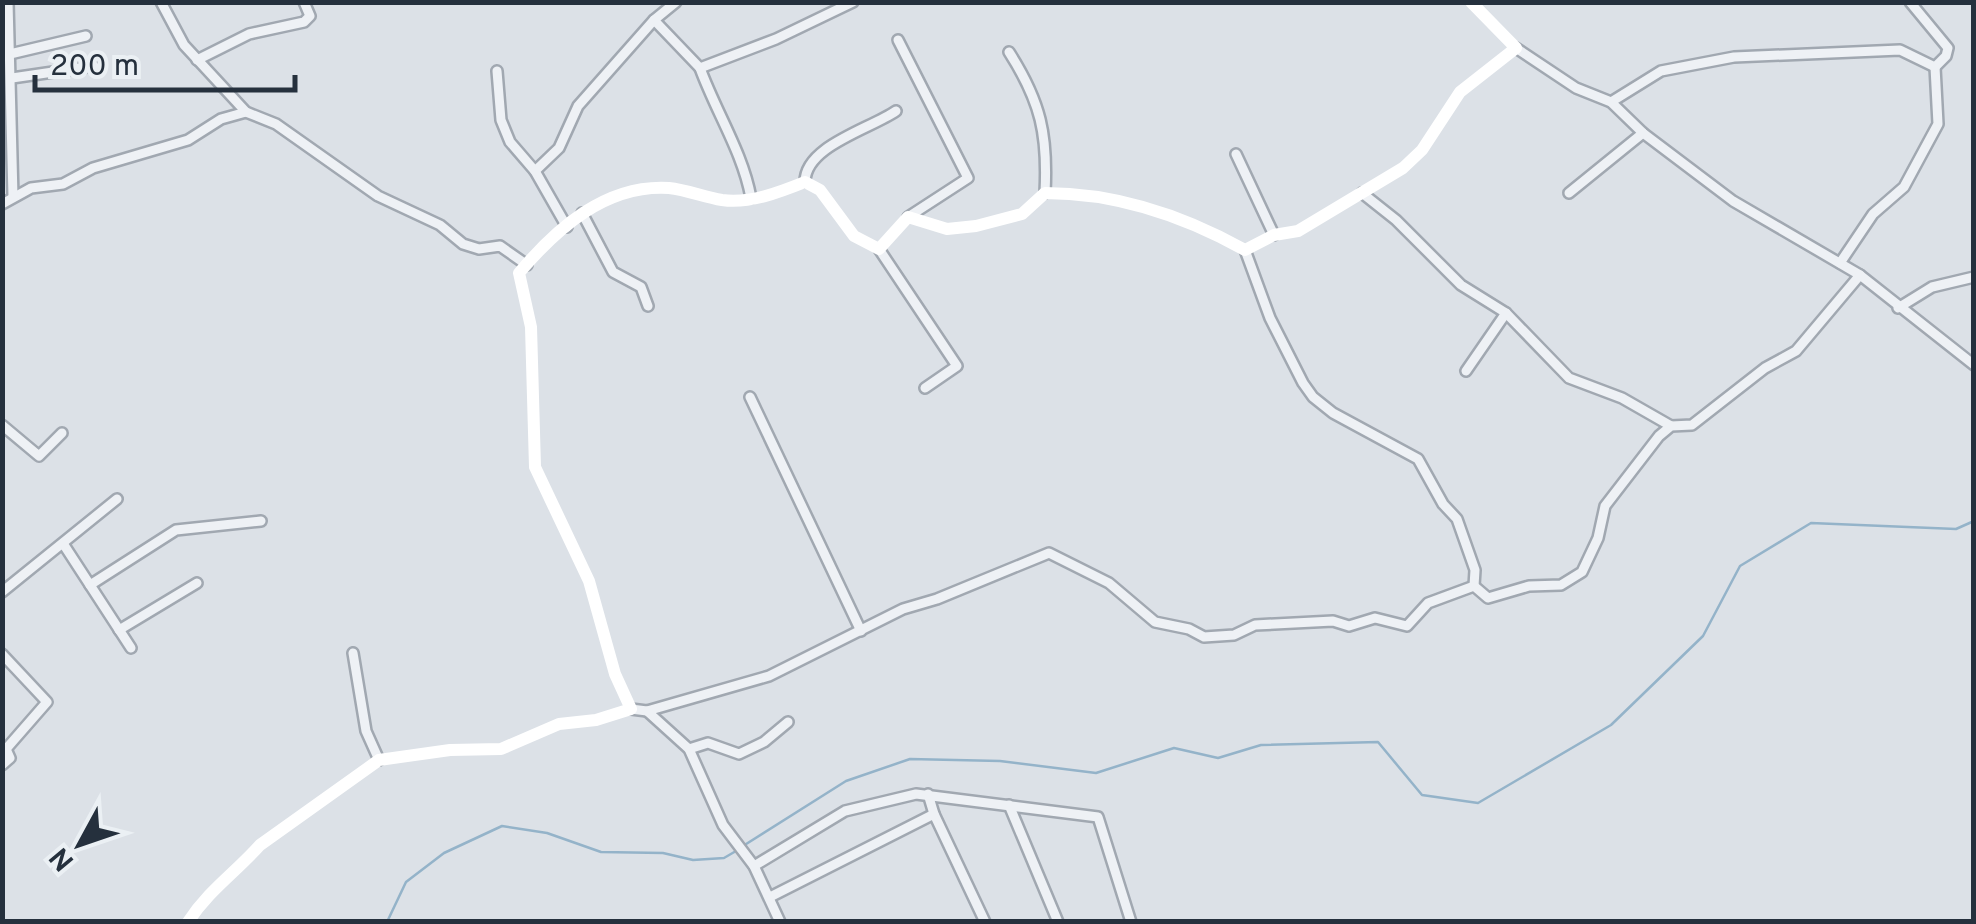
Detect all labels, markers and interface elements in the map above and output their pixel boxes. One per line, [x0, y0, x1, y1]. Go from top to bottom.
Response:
scale bar [35, 30, 295, 92]
text: 200 m [50, 49, 139, 86]
north arrow [30, 794, 130, 894]
text: N [43, 839, 83, 877]

